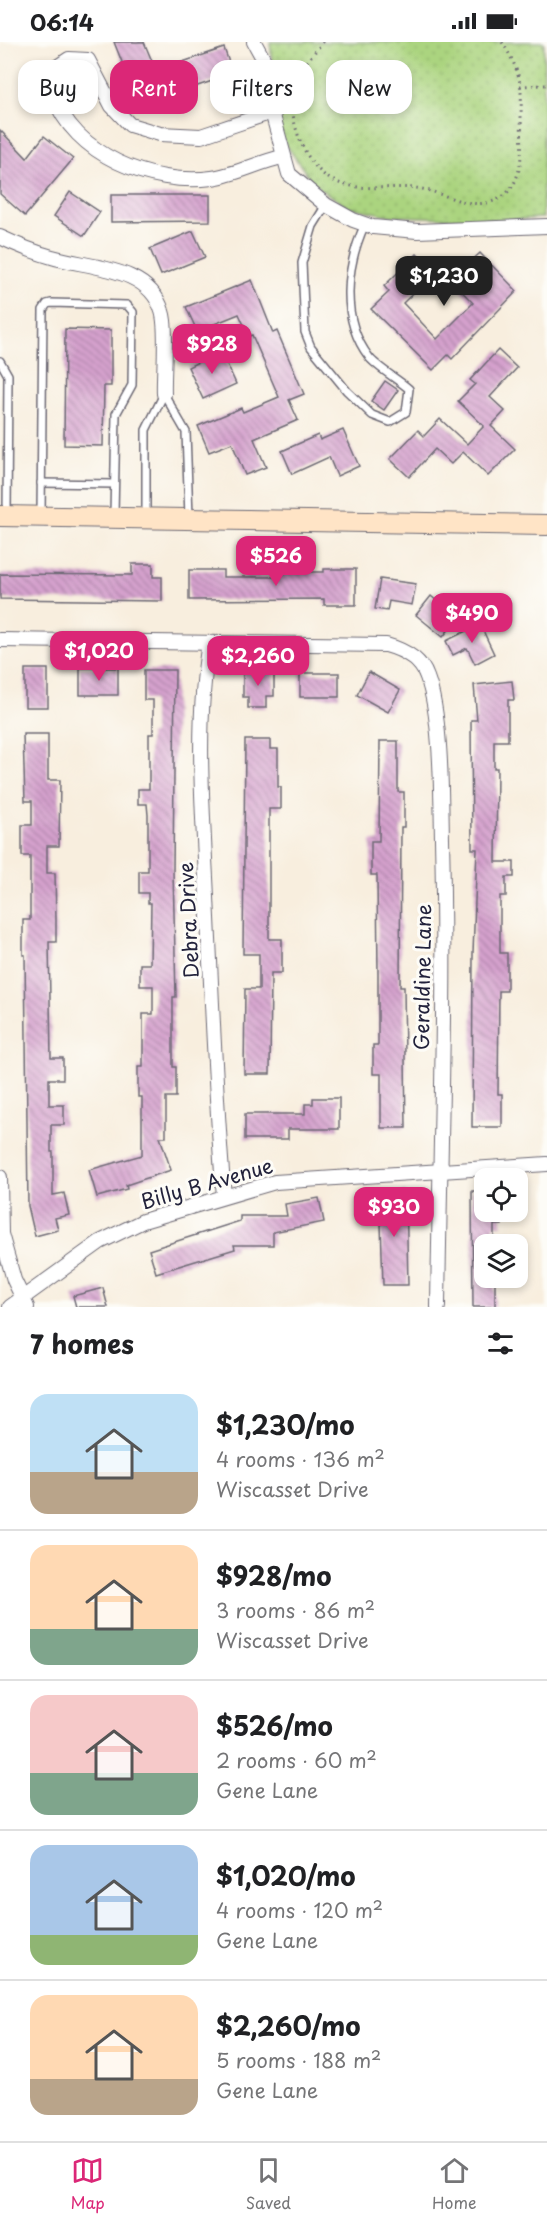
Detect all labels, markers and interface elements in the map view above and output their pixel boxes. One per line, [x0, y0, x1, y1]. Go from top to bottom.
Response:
text: 06:14 [30, 5, 94, 38]
chip: Buy [18, 60, 98, 114]
chip: Rent [110, 60, 198, 114]
chip: Filters [210, 60, 314, 114]
chip: New [326, 60, 412, 114]
pin: $1,230 [395, 256, 493, 307]
text: $1,230 [410, 260, 478, 290]
pin: $928 [176, 324, 248, 375]
text: $928 [187, 328, 237, 358]
pin: $526 [240, 536, 312, 587]
text: $526 [250, 540, 302, 570]
pin: $490 [436, 593, 508, 644]
text: $490 [445, 597, 499, 627]
pin: $1,020 [50, 631, 148, 682]
text: $1,020 [64, 635, 134, 665]
pin: $2,260 [209, 636, 307, 687]
text: $2,260 [221, 640, 295, 670]
street label: Debra Drive [170, 861, 206, 979]
street label: Geraldine Lane [406, 904, 438, 1050]
street label: Billy B Avenue [137, 1150, 276, 1216]
map controls [474, 1168, 528, 1288]
button: locate [474, 1168, 528, 1222]
pin: $930 [358, 1187, 430, 1238]
text: $930 [368, 1191, 420, 1221]
button: layers [474, 1234, 528, 1288]
text: 7 homes [30, 1324, 134, 1363]
icon: filters [484, 1327, 517, 1360]
text: $1,230/mo [216, 1405, 354, 1444]
icon: home [78, 1418, 150, 1490]
text: 4 rooms · 136 m² [216, 1444, 385, 1474]
text: Wiscasset Drive [216, 1474, 369, 1504]
text: $928/mo [216, 1556, 332, 1595]
icon: home [78, 1569, 150, 1641]
text: 3 rooms · 86 m² [216, 1595, 375, 1625]
text: Wiscasset Drive [216, 1625, 369, 1655]
text: $526/mo [216, 1706, 333, 1745]
icon: home [78, 1719, 150, 1791]
text: 2 rooms · 60 m² [216, 1745, 377, 1775]
text: Gene Lane [216, 1775, 318, 1805]
text: $1,020/mo [216, 1856, 355, 1895]
icon: home [78, 1869, 150, 1941]
text: 4 rooms · 120 m² [216, 1895, 383, 1925]
text: Gene Lane [216, 1925, 318, 1955]
text: $2,260/mo [216, 2006, 360, 2045]
icon: home [78, 2019, 150, 2091]
text: 5 rooms · 188 m² [216, 2045, 381, 2075]
text: Gene Lane [216, 2075, 318, 2105]
tab: Map [70, 2154, 105, 2214]
tab: Saved [246, 2154, 291, 2214]
tab: Home [432, 2154, 477, 2214]

